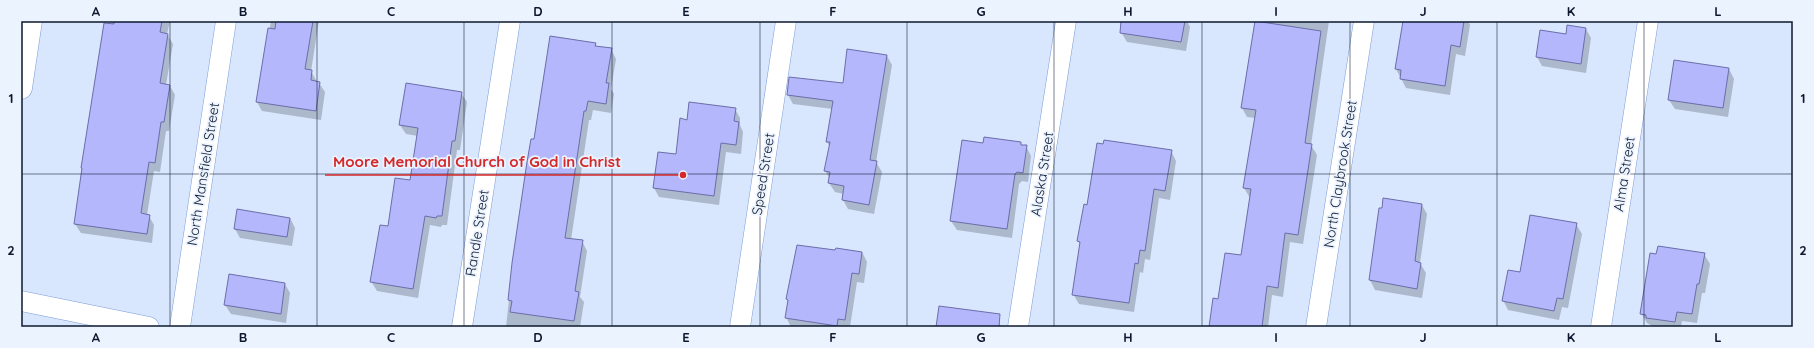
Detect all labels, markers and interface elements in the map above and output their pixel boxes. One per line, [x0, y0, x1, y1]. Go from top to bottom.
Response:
text: A [92, 3, 101, 19]
text: B [239, 3, 247, 19]
text: C [387, 3, 395, 19]
text: D [533, 3, 543, 19]
text: E [682, 3, 690, 19]
text: F [829, 3, 837, 19]
text: G [976, 3, 986, 19]
text: H [1123, 3, 1133, 19]
text: I [1274, 3, 1278, 19]
text: J [1419, 3, 1427, 19]
text: K [1567, 3, 1576, 19]
text: L [1714, 3, 1722, 19]
text: 1 [8, 90, 14, 106]
text: 1 [1800, 90, 1806, 106]
street label: North Claybrook Street [1319, 99, 1361, 249]
street label: North Mansfield Street [183, 101, 223, 247]
street label: Alaska Street [1026, 130, 1058, 218]
street label: Speed Street [748, 131, 778, 216]
street label: Alma Street [1609, 135, 1639, 213]
callout: Moore Memorial Church of God in Christ [325, 148, 630, 175]
text: Moore Memorial Church of God in Christ [333, 152, 621, 171]
street label: Randle Street [461, 188, 493, 278]
text: 2 [7, 242, 15, 258]
text: 2 [1799, 242, 1807, 258]
text: A [92, 329, 101, 345]
text: B [239, 329, 247, 345]
text: C [387, 329, 395, 345]
text: D [533, 329, 543, 345]
text: E [682, 329, 690, 345]
text: F [829, 329, 837, 345]
text: G [976, 329, 986, 345]
text: H [1123, 329, 1133, 345]
text: I [1274, 329, 1278, 345]
text: J [1419, 329, 1427, 345]
text: K [1567, 329, 1576, 345]
text: L [1714, 329, 1722, 345]

